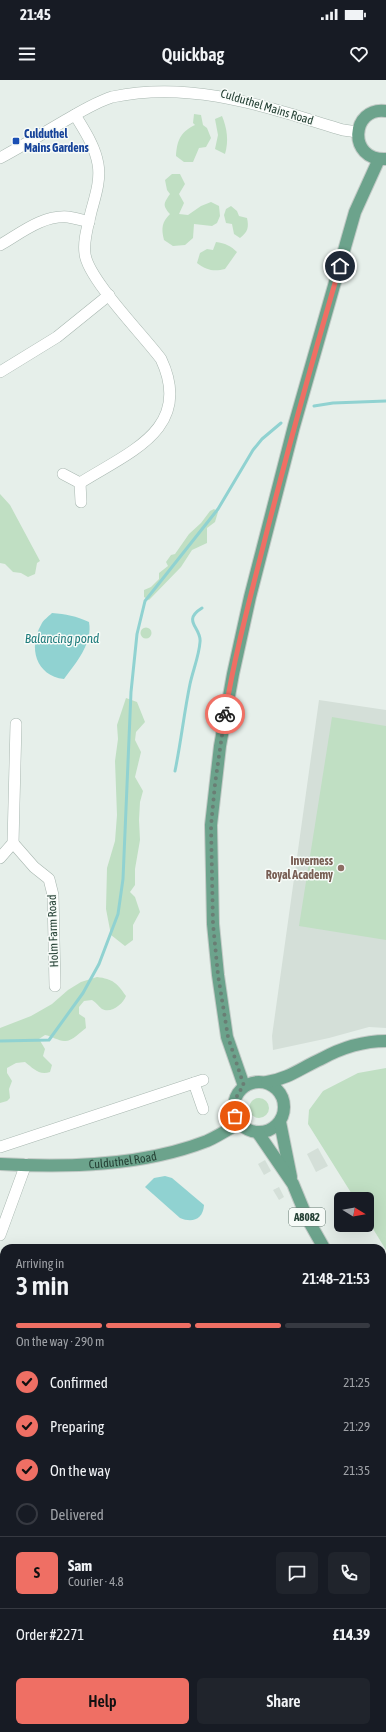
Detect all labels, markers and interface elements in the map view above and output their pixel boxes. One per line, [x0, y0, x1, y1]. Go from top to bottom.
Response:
text: 21:45 [20, 6, 51, 23]
icon: menu [16, 43, 38, 65]
icon: heart [348, 43, 370, 65]
text: Quickbag [162, 44, 224, 65]
street label: Culduthel Mains Road [219, 86, 315, 128]
place label: Culduthel Mains Gardens [24, 127, 90, 155]
marker: Culduthel Mains Gardens [11, 136, 21, 146]
pin [323, 249, 357, 283]
icon: home [329, 255, 351, 277]
water label: Balancing pond [25, 631, 99, 646]
courier [205, 694, 245, 734]
icon: bike [214, 703, 236, 725]
place label: Inverness Royal Academy [266, 854, 334, 882]
marker: Inverness Royal Academy [336, 863, 346, 873]
street label: Holm Farm Road [45, 894, 61, 968]
pin [218, 1099, 252, 1133]
icon: bag [224, 1105, 246, 1127]
street label: Culduthel Road [88, 1149, 158, 1172]
north arrow [334, 1192, 374, 1232]
map controls [334, 1192, 374, 1232]
road number: A8082 [289, 1208, 325, 1226]
text: Arriving in [16, 1256, 64, 1271]
text: 21:48–21:53 [302, 1270, 370, 1287]
text: 3 min [16, 1271, 69, 1301]
text: On the way · 290 m [16, 1334, 104, 1349]
icon: check [16, 1371, 38, 1393]
text: Confirmed [50, 1374, 108, 1391]
text: 21:25 [343, 1375, 370, 1390]
icon: check [16, 1415, 38, 1437]
text: Preparing [50, 1418, 104, 1435]
text: 21:29 [343, 1419, 370, 1434]
icon: check [16, 1459, 38, 1481]
text: On the way [50, 1462, 111, 1479]
text: 21:35 [343, 1463, 370, 1478]
text: Delivered [50, 1506, 104, 1523]
button: chat [276, 1552, 318, 1594]
button: phone [328, 1552, 370, 1594]
text: Sam [68, 1557, 92, 1574]
text: S [34, 1564, 40, 1581]
text: Courier · 4.8 [68, 1574, 124, 1589]
text: Order #2271 [16, 1626, 84, 1643]
text: £14.39 [333, 1626, 370, 1643]
button: Help [16, 1678, 189, 1724]
button: Share [197, 1678, 370, 1724]

